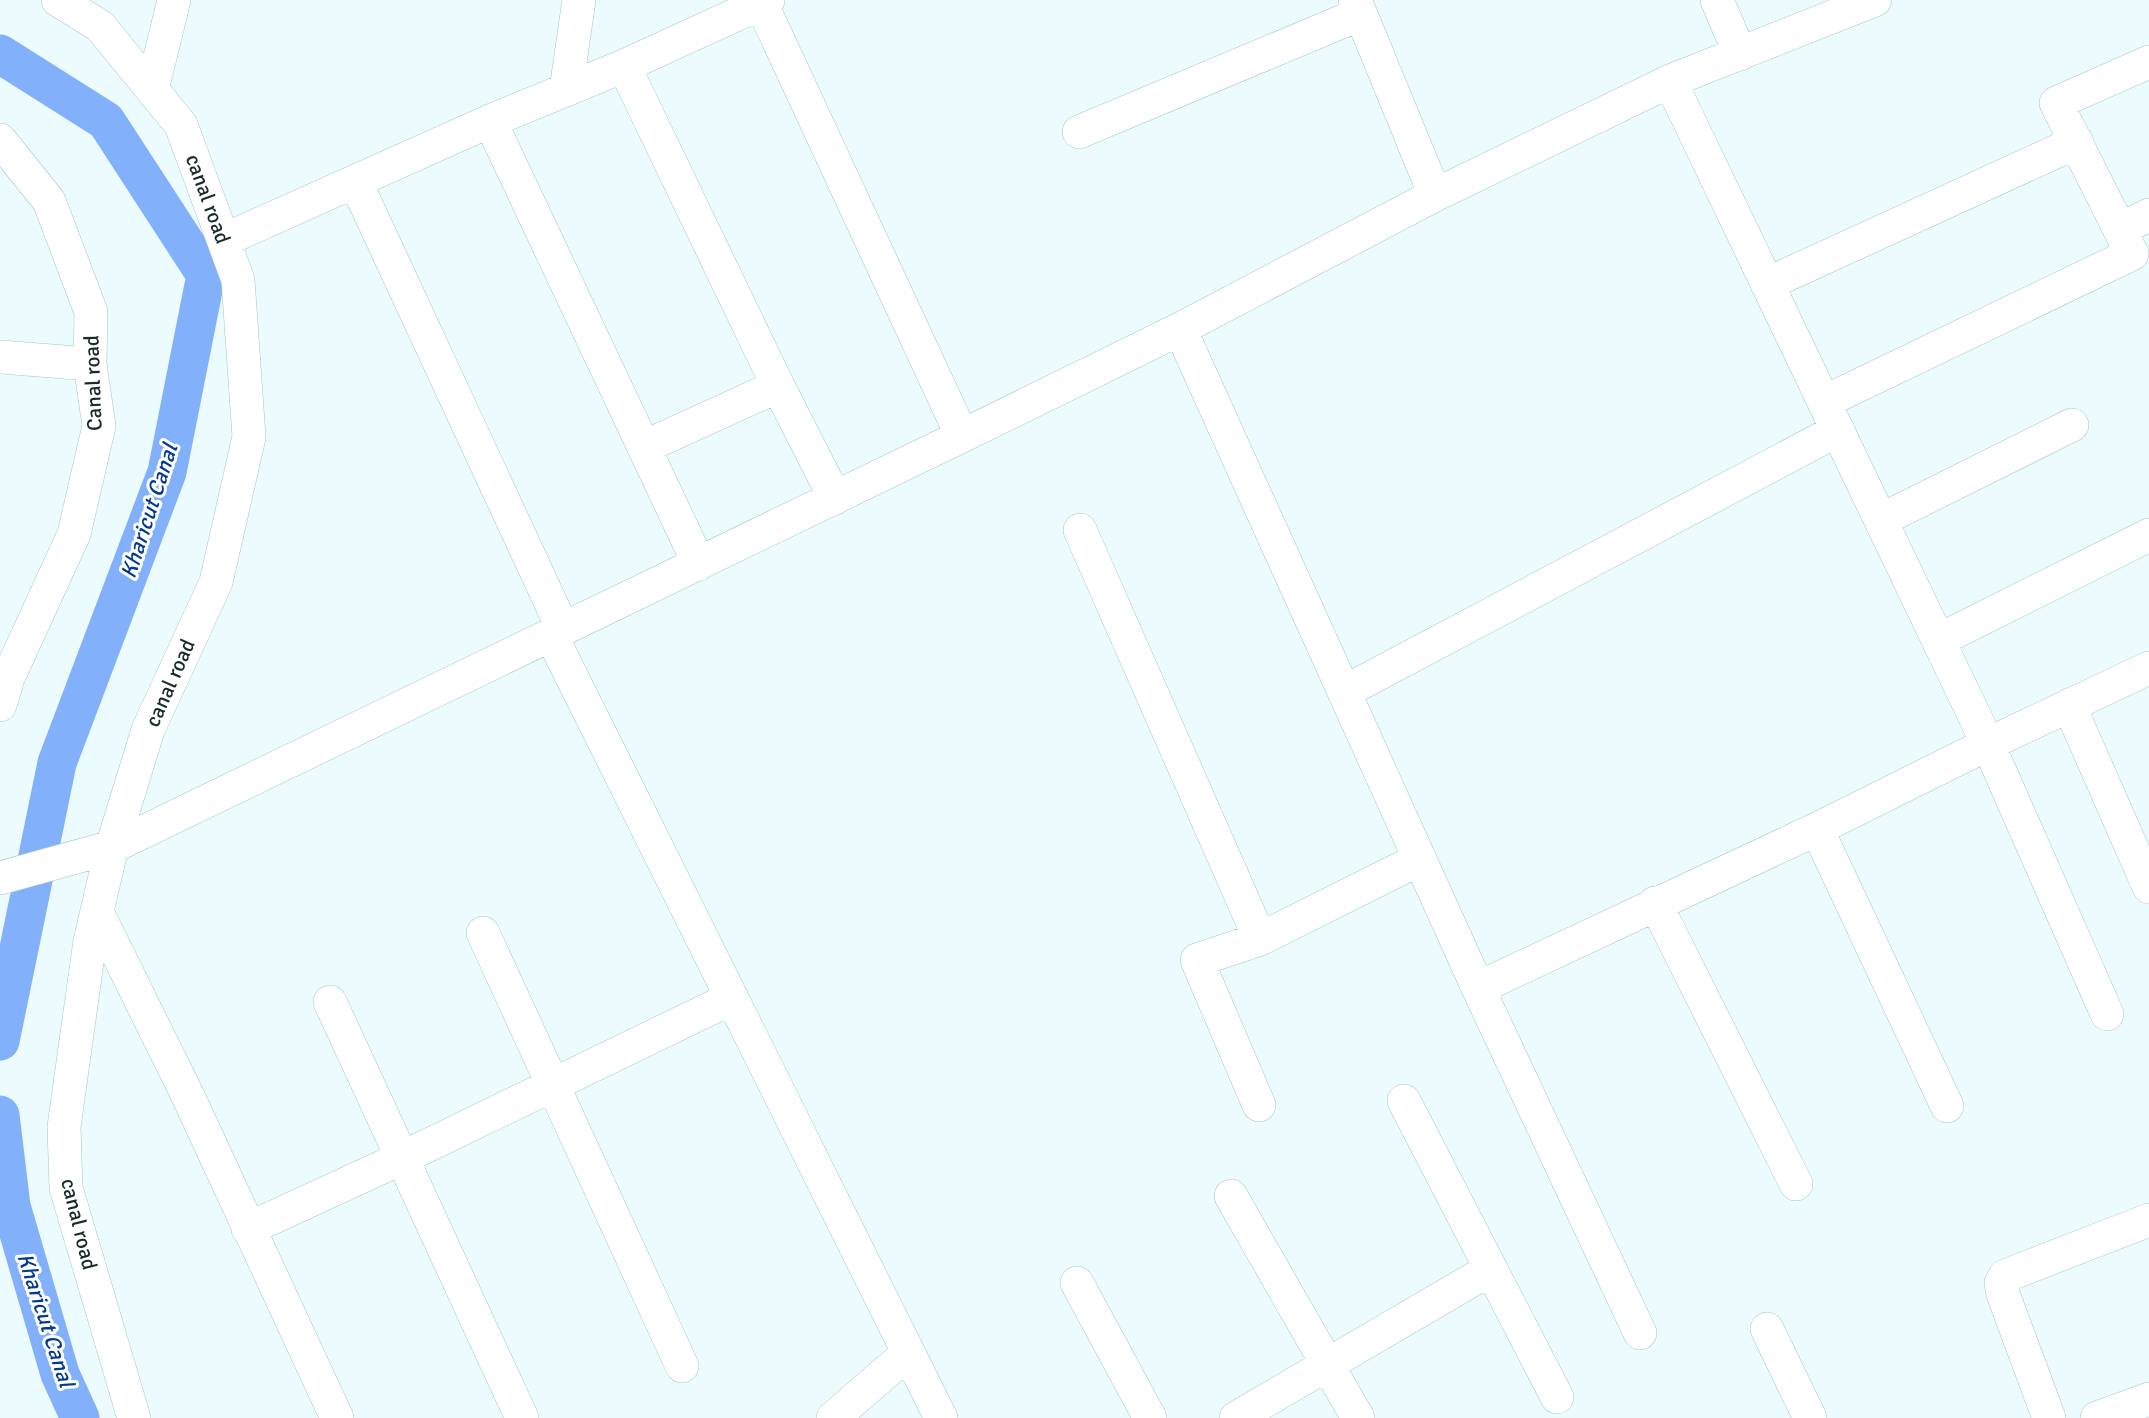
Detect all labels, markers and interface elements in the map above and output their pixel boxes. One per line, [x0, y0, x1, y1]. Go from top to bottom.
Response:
street label: canal road [180, 151, 236, 247]
street label: Canal road [78, 335, 108, 431]
water label: Kharicut Canal [115, 439, 184, 582]
street label: canal road [139, 635, 201, 731]
street label: canal road [55, 1176, 103, 1272]
water label: Kharicut Canal [12, 1249, 81, 1392]

